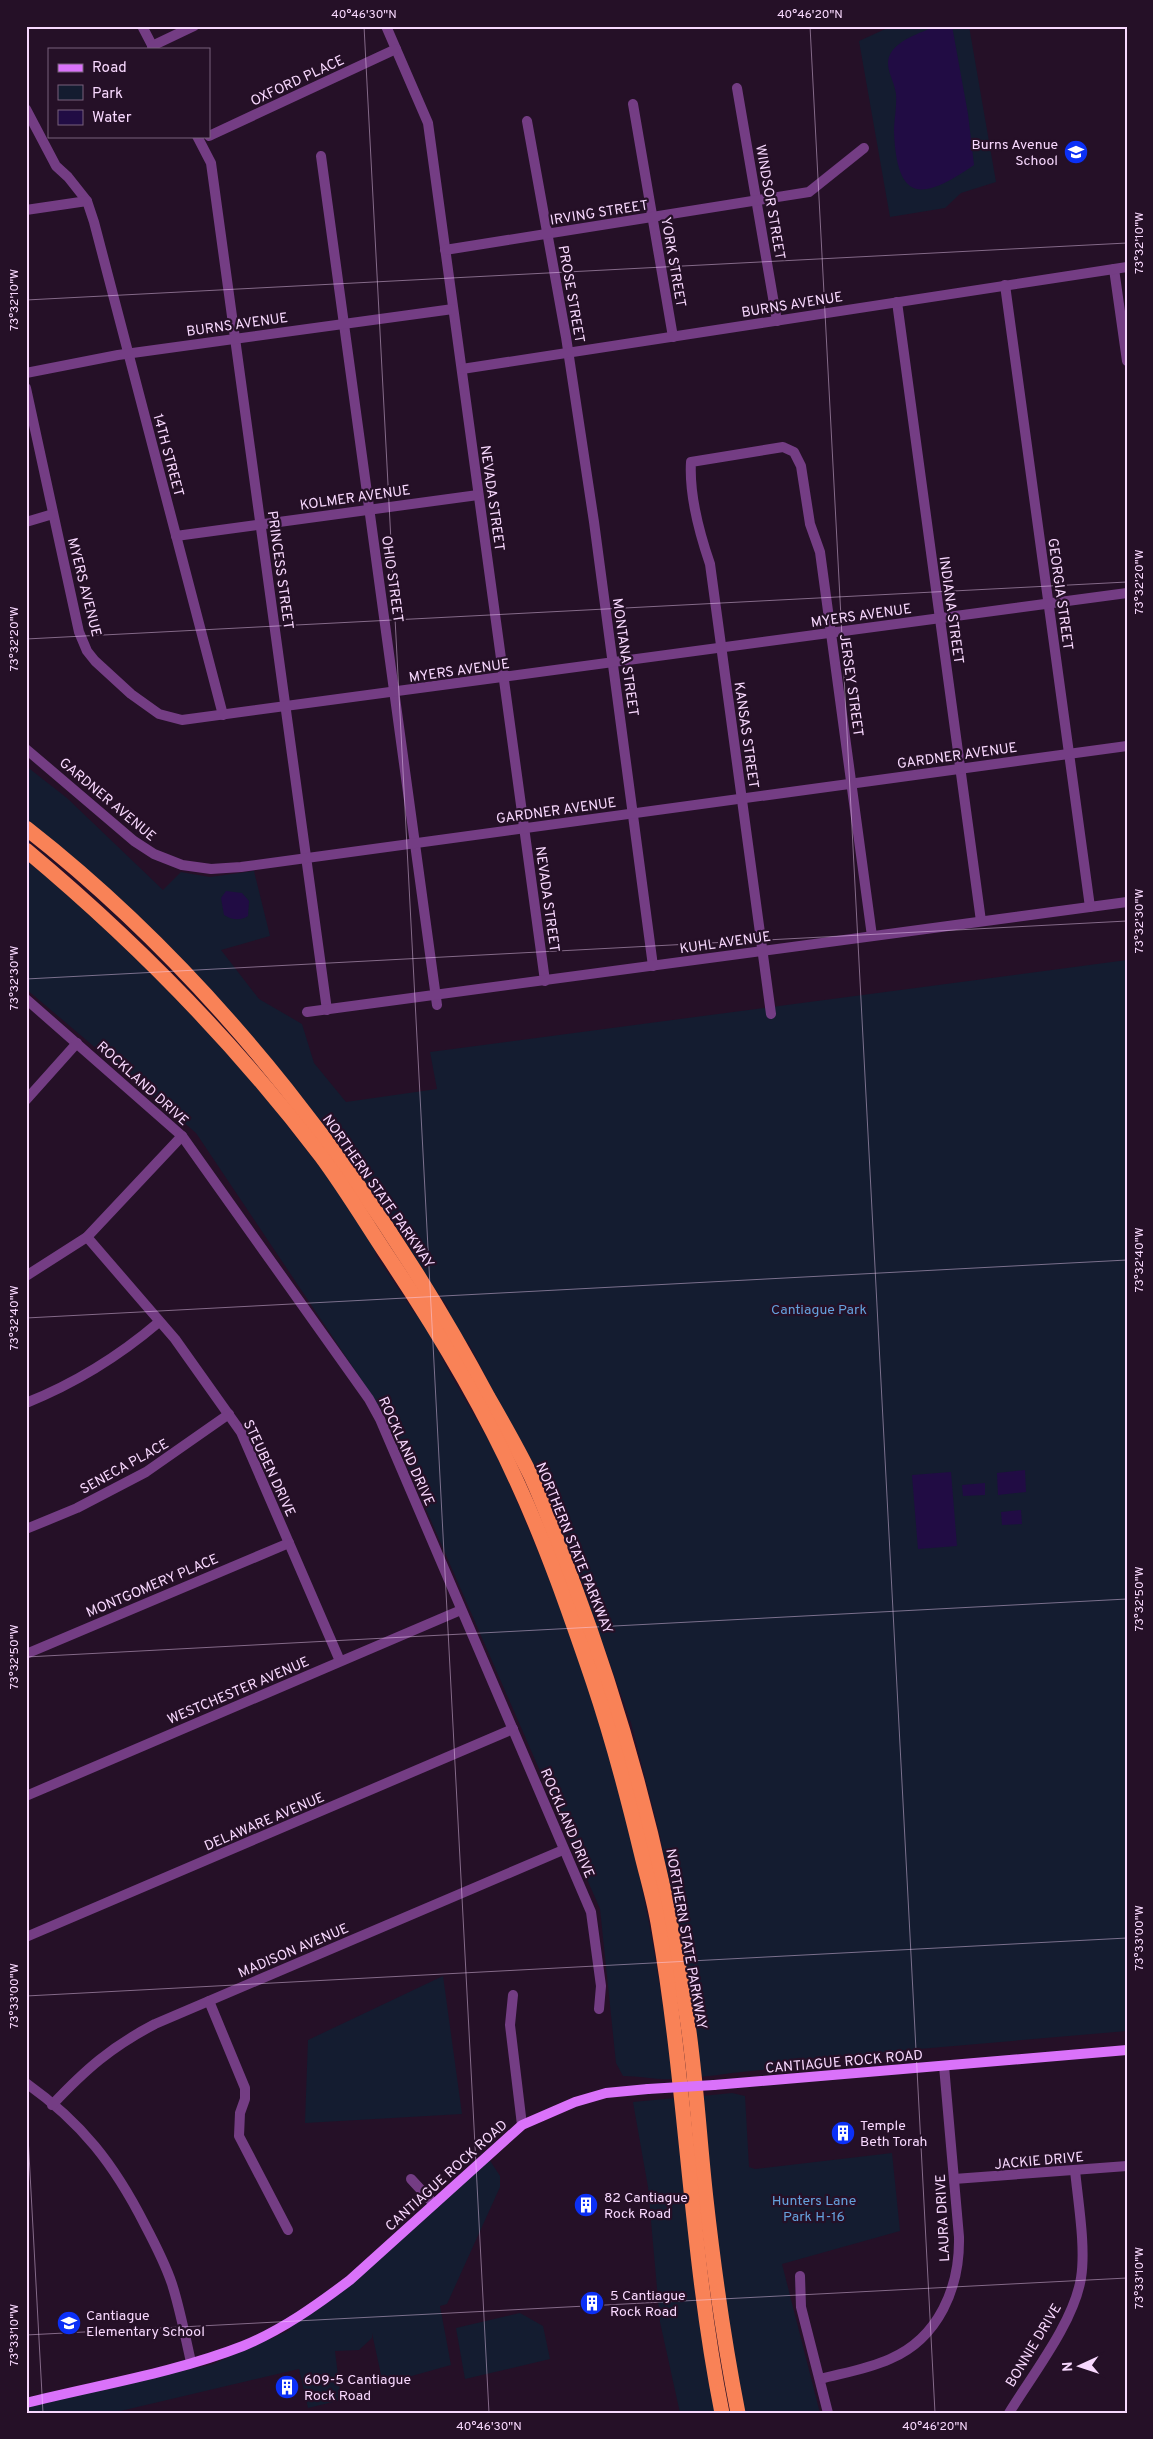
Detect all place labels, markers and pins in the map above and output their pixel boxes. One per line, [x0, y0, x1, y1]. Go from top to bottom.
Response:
place label: Burns Avenue School [971, 137, 1058, 170]
school or university icon: Burns Avenue School [1063, 139, 1089, 165]
place label: Temple Beth Torah [860, 2118, 927, 2151]
building icon: Temple Beth Torah [830, 2120, 856, 2146]
place label: 82 Cantiague Rock Road [604, 2190, 688, 2223]
building icon: 82 Cantiague Rock Road [573, 2192, 599, 2218]
place label: 5 Cantiague Rock Road [610, 2288, 686, 2321]
building icon: 5 Cantiague Rock Road [579, 2290, 605, 2316]
place label: Cantiague Elementary School [86, 2308, 205, 2341]
school or university icon: Cantiague Elementary School [56, 2310, 82, 2336]
place label: 609-5 Cantiague Rock Road [304, 2372, 411, 2405]
building icon: 609-5 Cantiague Rock Road [274, 2374, 300, 2400]

